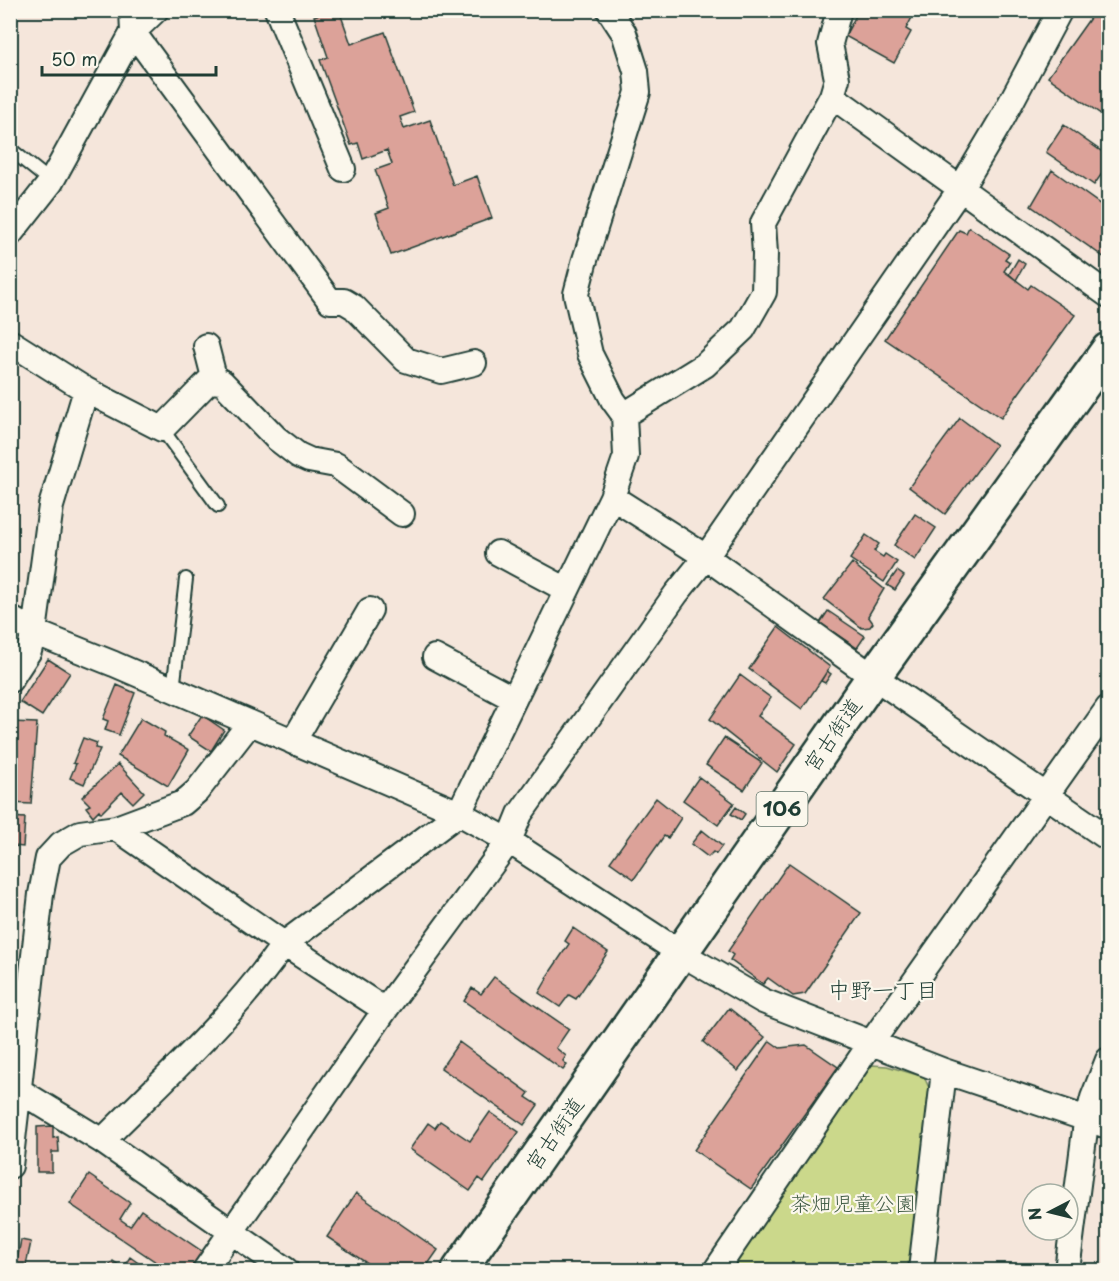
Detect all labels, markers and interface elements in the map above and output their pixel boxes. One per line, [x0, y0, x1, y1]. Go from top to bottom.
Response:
scale bar [42, 39, 216, 77]
text: 50 m [51, 45, 98, 72]
street label: 宮古街道 [794, 690, 869, 777]
road number: 106 [756, 792, 808, 826]
district label: 中野一丁目 [828, 972, 938, 1005]
street label: 宮古街道 [516, 1089, 591, 1176]
north arrow [1020, 1182, 1080, 1242]
park label: 茶畑児童公園 [790, 1186, 916, 1218]
text: N [1021, 1206, 1047, 1222]

